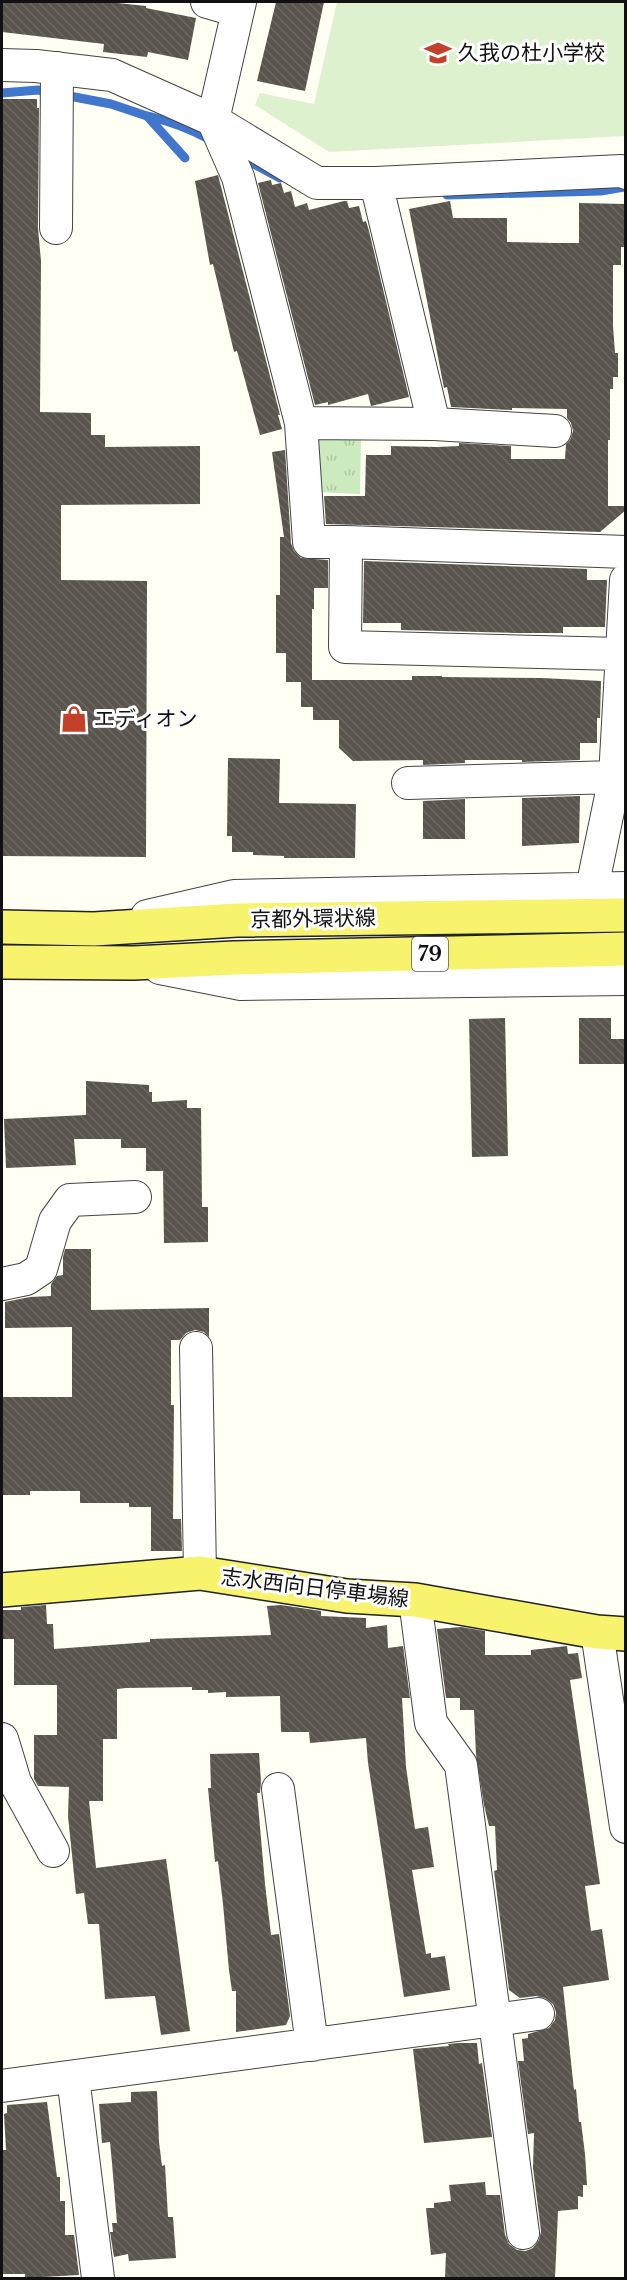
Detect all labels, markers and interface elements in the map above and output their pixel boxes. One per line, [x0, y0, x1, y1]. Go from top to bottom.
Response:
school or university icon: 久我の杜小学校 [423, 38, 453, 68]
place label: 久我の杜小学校 [458, 40, 605, 66]
shop icon: エディオン [59, 704, 89, 734]
place label: エディオン [94, 706, 198, 732]
street label: 京都外環状線 [250, 905, 376, 933]
road number: 79 [412, 937, 448, 971]
street label: 志水西向日停車場線 [220, 1564, 410, 1612]

